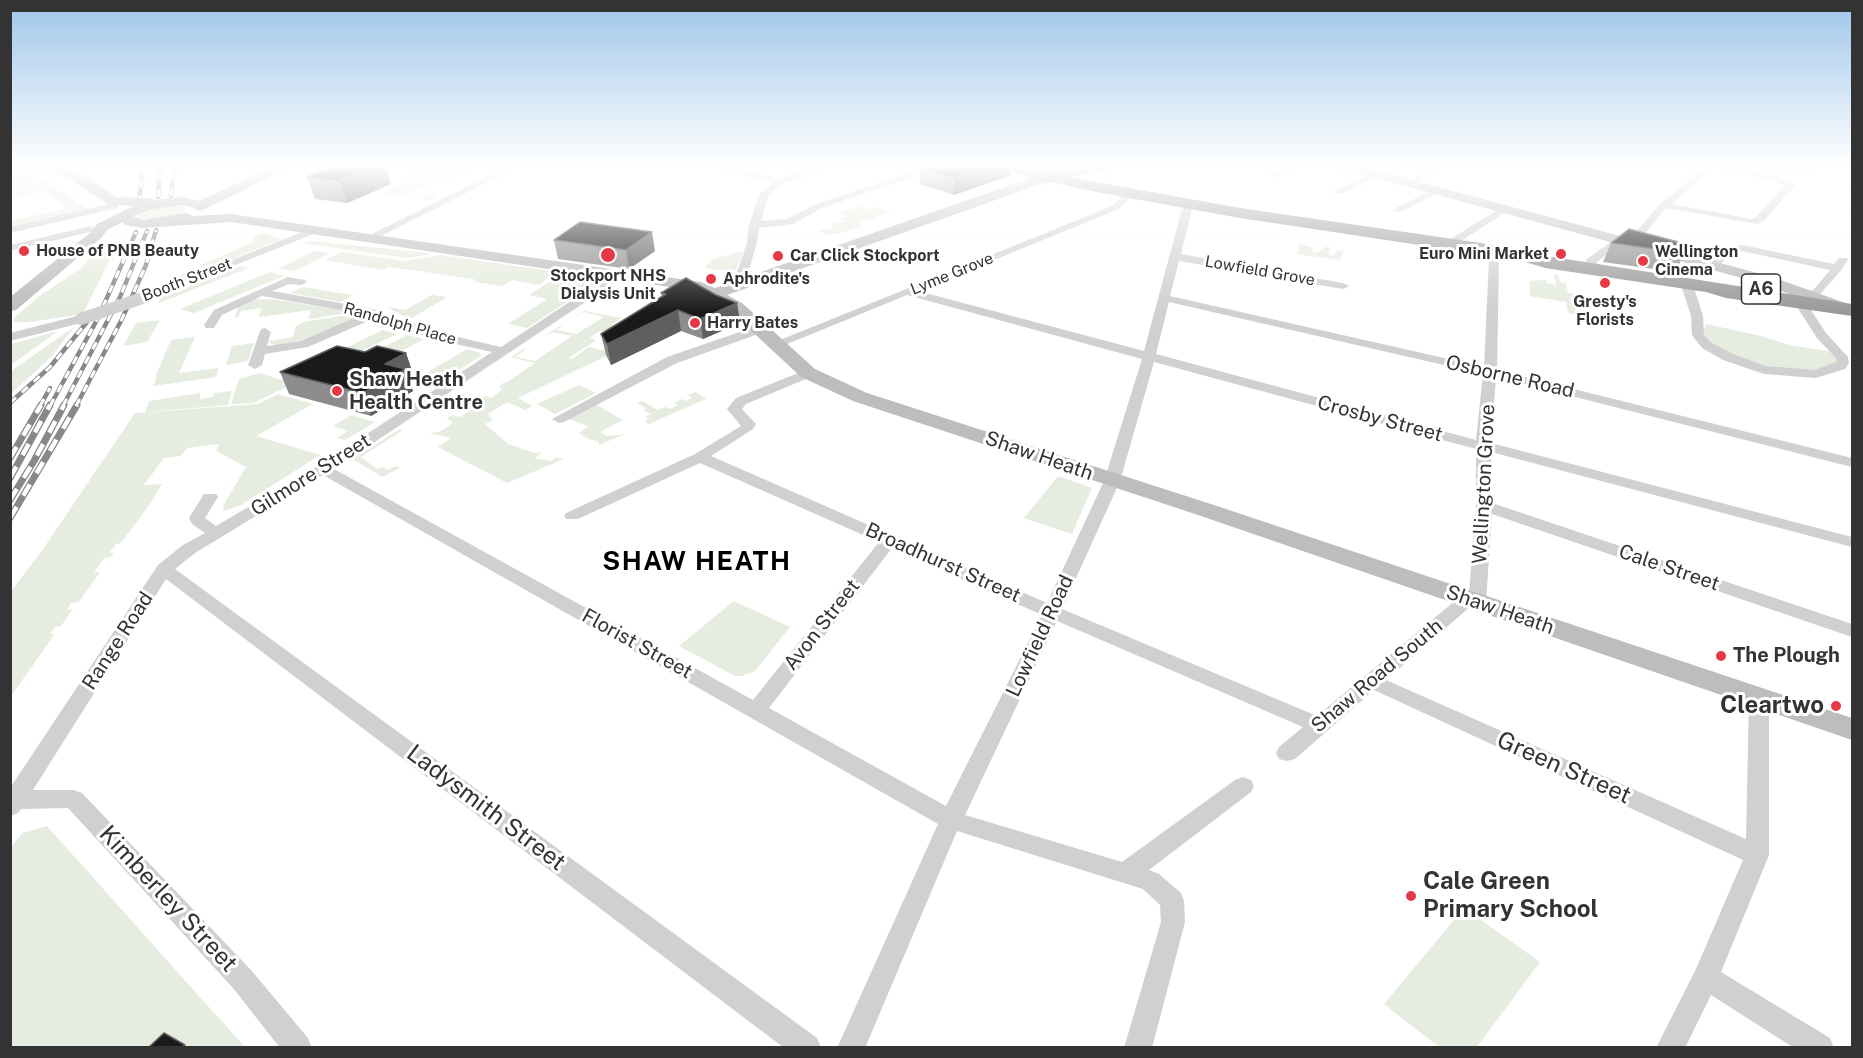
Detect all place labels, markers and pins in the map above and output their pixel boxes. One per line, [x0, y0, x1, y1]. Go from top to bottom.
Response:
place label: House of PNB Beauty [36, 241, 199, 261]
place label: Wellington Cinema [1655, 242, 1738, 280]
marker: House of PNB Beauty [17, 244, 31, 258]
place label: Euro Mini Market [1419, 244, 1549, 264]
marker: Stockport NHS Dialysis Unit [599, 246, 617, 264]
place label: Car Click Stockport [790, 246, 940, 266]
marker: Euro Mini Market [1554, 247, 1568, 261]
marker: Car Click Stockport [771, 249, 785, 263]
marker: Wellington Cinema [1636, 254, 1650, 268]
place label: Stockport NHS Dialysis Unit [550, 266, 666, 304]
place label: Aphrodite's [723, 269, 810, 289]
marker: Aphrodite's [704, 272, 718, 286]
marker: Gresty's Florists [1598, 276, 1612, 290]
place label: Gresty's Florists [1573, 292, 1637, 330]
place label: Harry Bates [707, 313, 798, 333]
marker: Harry Bates [688, 316, 702, 330]
place label: Shaw Heath Health Centre [349, 368, 483, 415]
marker: Shaw Heath Health Centre [330, 384, 344, 398]
place label: The Plough [1733, 644, 1840, 668]
marker: The Plough [1714, 649, 1728, 663]
place label: Cleartwo [1720, 692, 1824, 720]
marker: Cleartwo [1829, 699, 1843, 713]
place label: Cale Green Primary School [1423, 868, 1598, 924]
marker: Cale Green Primary School [1404, 889, 1418, 903]

